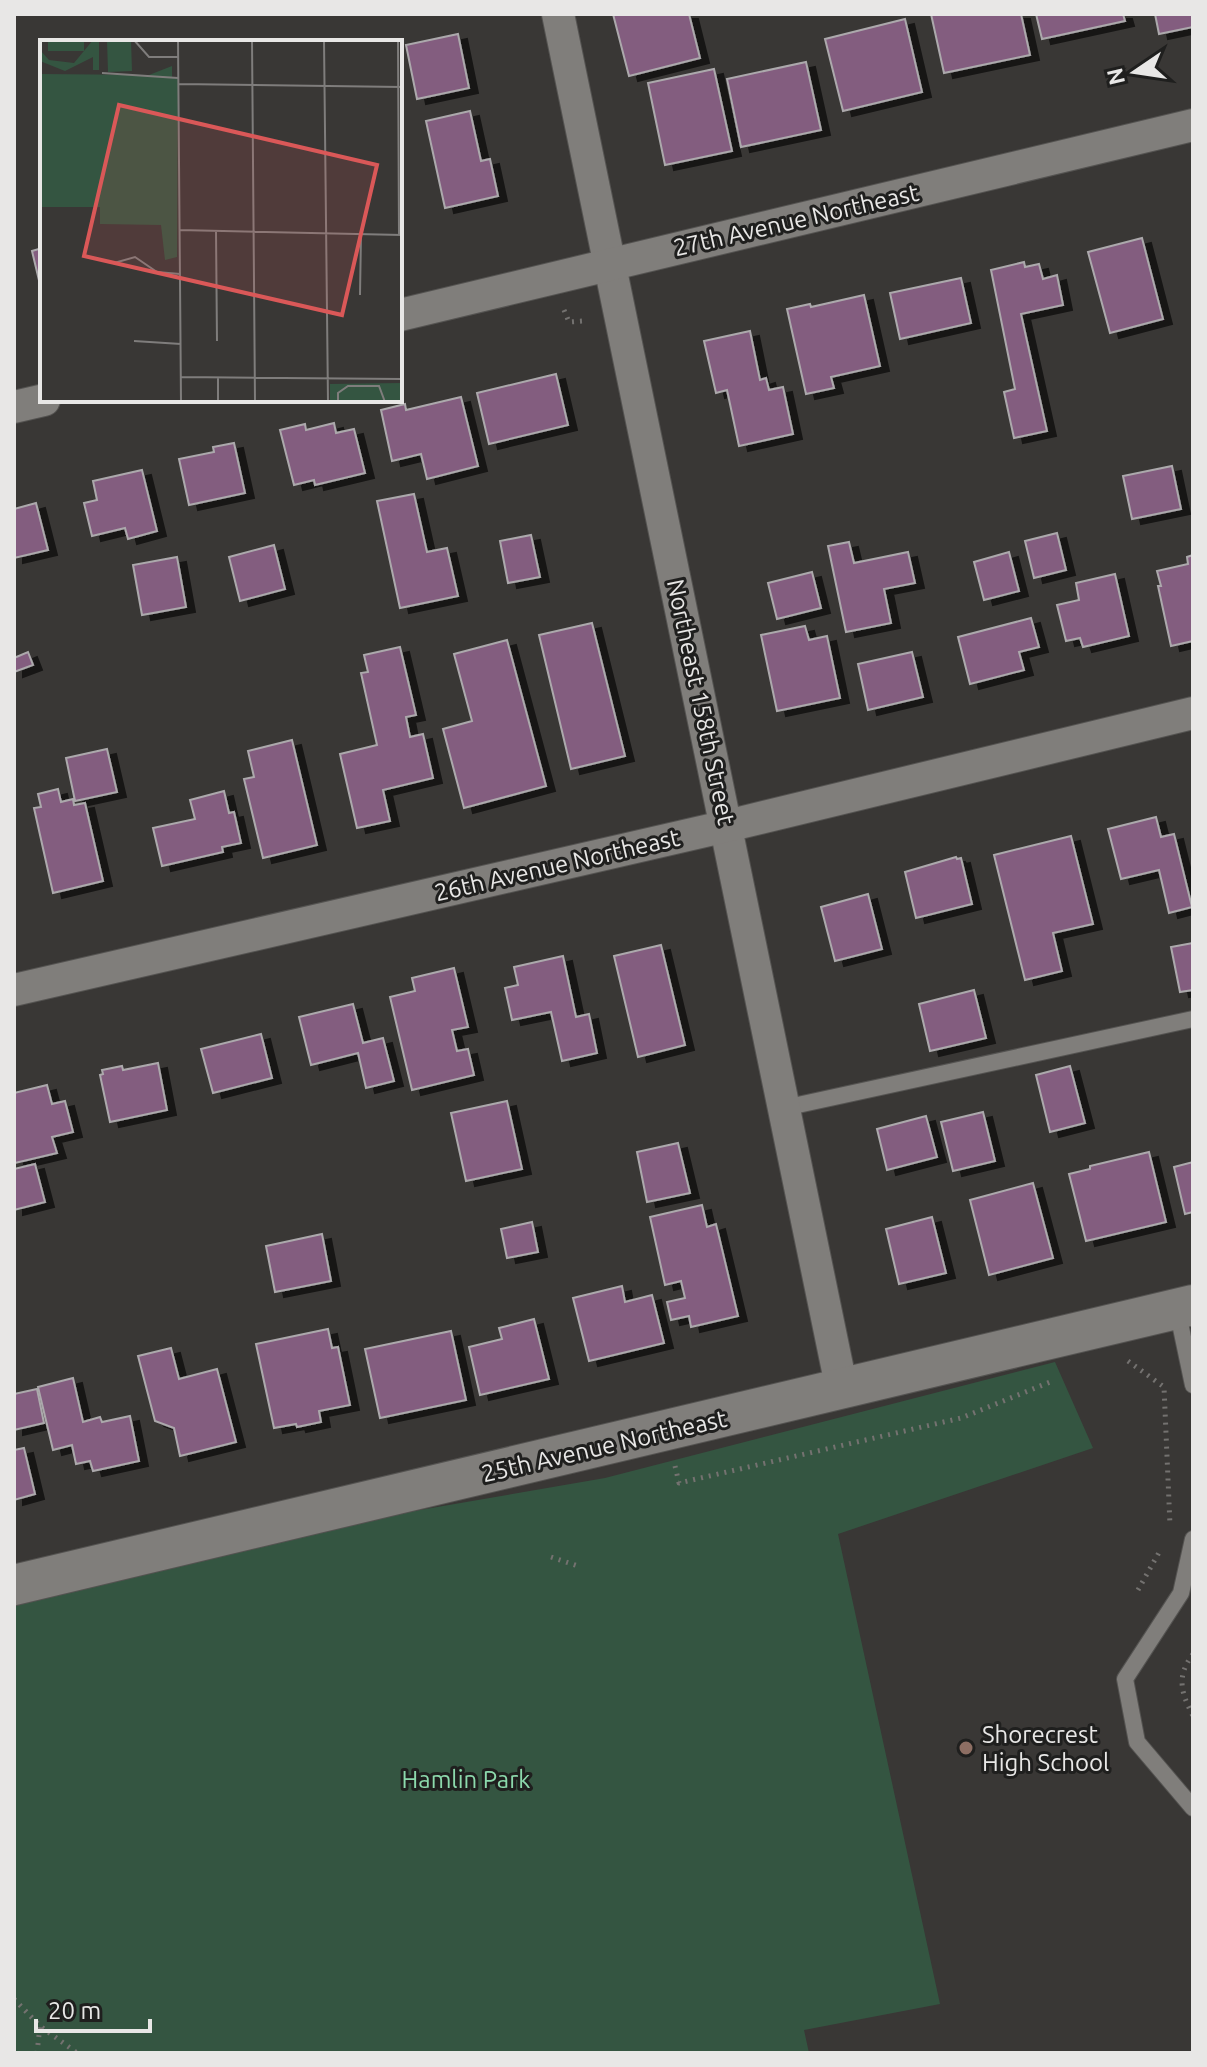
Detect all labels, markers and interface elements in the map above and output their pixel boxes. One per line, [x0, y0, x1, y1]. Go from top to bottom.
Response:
north arrow [1095, 32, 1175, 112]
inset map [40, 40, 402, 402]
text: N [1101, 66, 1129, 87]
street label: 27th Avenue Northeast [671, 178, 922, 261]
street label: Northeast 158th Street [662, 577, 740, 828]
street label: 26th Avenue Northeast [432, 823, 683, 906]
street label: 25th Avenue Northeast [479, 1404, 730, 1487]
place label: Shorecrest High School [982, 1721, 1109, 1776]
marker: Shorecrest High School [957, 1739, 975, 1757]
park label: Hamlin Park [402, 1766, 530, 1793]
scale bar [36, 1983, 150, 2033]
text: 20 m [48, 1997, 101, 2024]

